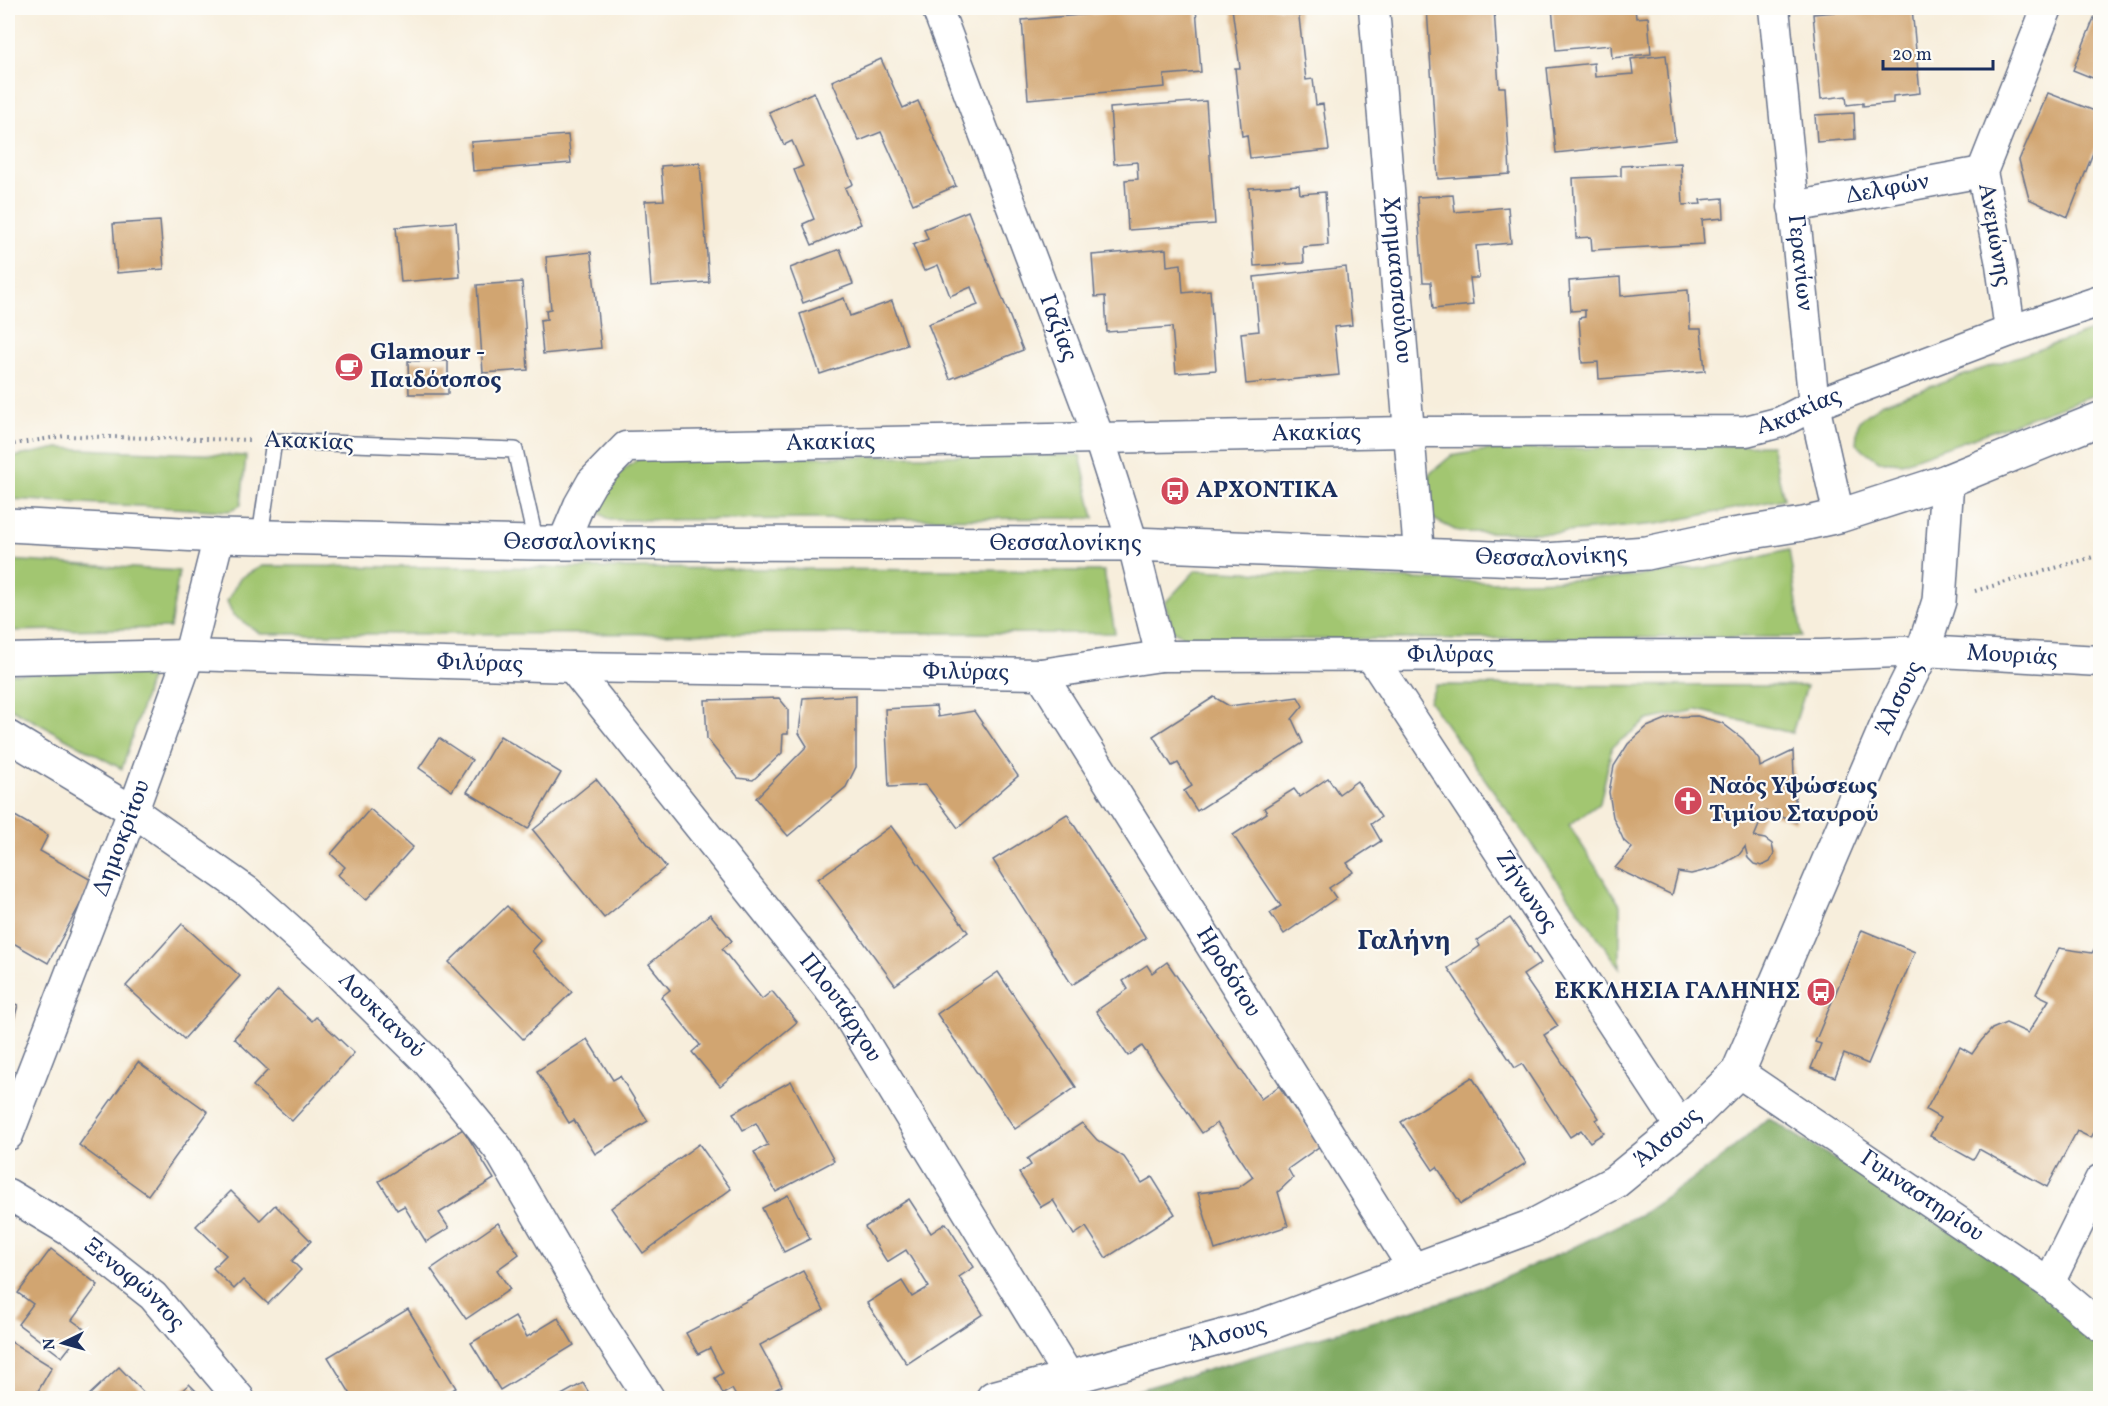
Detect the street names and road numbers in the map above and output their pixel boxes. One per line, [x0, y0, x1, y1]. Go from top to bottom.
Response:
street label: Δελφών [1843, 165, 1932, 214]
street label: Ανεμώνης [1968, 181, 2020, 289]
street label: Χρηματοπούλου [1373, 195, 1420, 365]
street label: Γερανίων [1778, 213, 1821, 313]
street label: Γαζίας [1029, 290, 1086, 367]
street label: Ακακίας [1753, 379, 1846, 445]
street label: Ακακίας [1271, 416, 1361, 452]
street label: Ακακίας [264, 423, 354, 461]
street label: Ακακίας [785, 425, 876, 461]
street label: Θεσσαλονίκης [503, 525, 656, 560]
street label: Θεσσαλονίκης [989, 527, 1142, 561]
street label: Θεσσαλονίκης [1475, 537, 1628, 577]
street label: Μουριάς [1966, 636, 2059, 676]
street label: Φιλύρας [1407, 638, 1494, 673]
street label: Φιλύρας [436, 646, 524, 682]
street label: Φιλύρας [922, 655, 1009, 691]
street label: Άλσους [1867, 655, 1932, 741]
street label: Δημοκρίτου [85, 775, 160, 901]
street label: Ζήνωνος [1486, 844, 1565, 940]
street label: Ηροδότου [1187, 920, 1269, 1024]
street label: Πλουτάρχου [790, 946, 890, 1069]
street label: Λουκιανού [330, 964, 432, 1067]
street label: Άλσους [1627, 1100, 1709, 1177]
street label: Γυμναστηρίου [1853, 1142, 1991, 1251]
street label: Ξενοφώντος [76, 1230, 193, 1339]
street label: Άλσους [1185, 1309, 1270, 1362]

